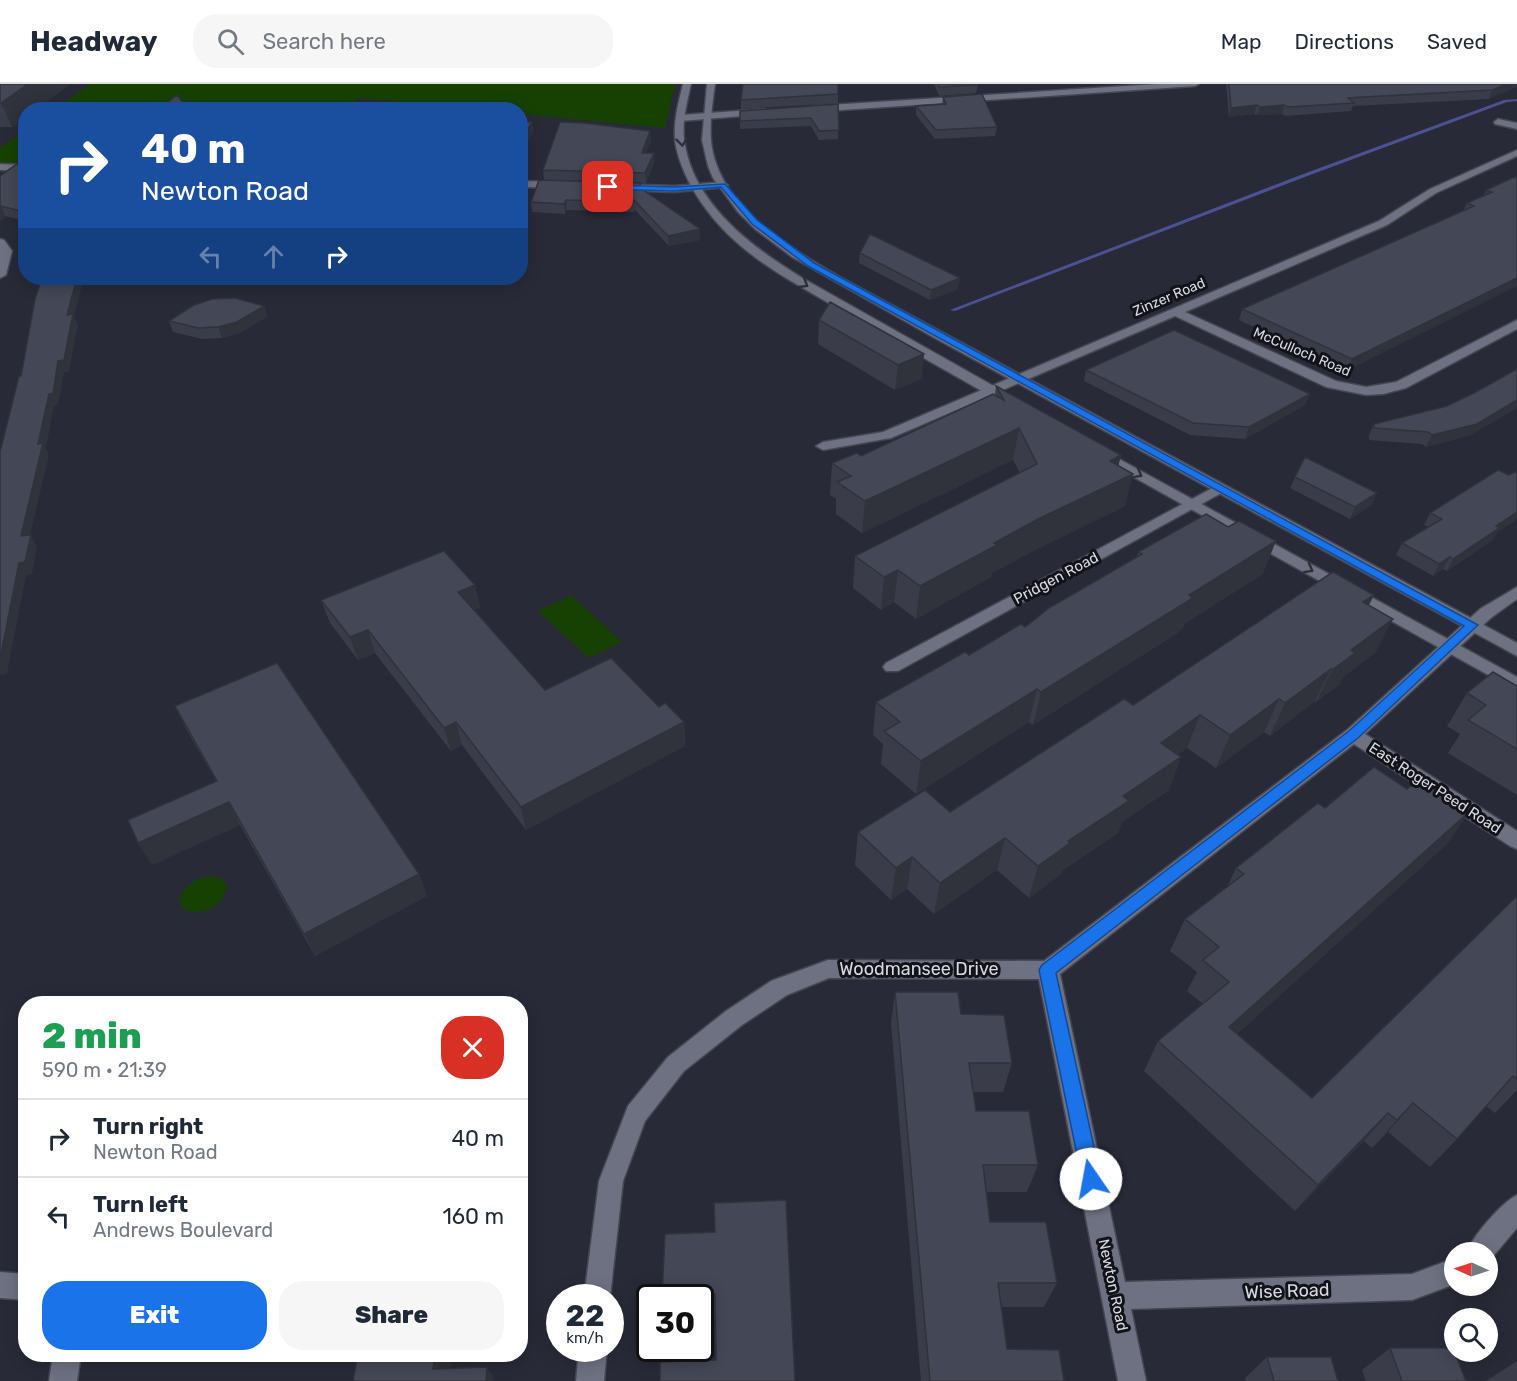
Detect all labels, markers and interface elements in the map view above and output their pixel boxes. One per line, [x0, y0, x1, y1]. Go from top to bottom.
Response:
search box [193, 14, 613, 68]
text: Headway [30, 25, 157, 58]
icon: search [214, 25, 247, 58]
text: Search here [262, 28, 386, 55]
text: Map [1221, 29, 1262, 54]
text: Directions [1295, 29, 1394, 54]
text: Saved [1427, 29, 1487, 54]
text: 40 m [141, 124, 246, 174]
icon: right [42, 126, 120, 204]
one-way arrow [675, 137, 687, 146]
pin [582, 161, 633, 212]
icon: arrive [591, 170, 624, 203]
text: Newton Road [141, 175, 309, 207]
icon: left [194, 240, 227, 273]
icon: ahead [257, 240, 290, 273]
icon: right [320, 240, 353, 273]
street label: Zinzer Road [1130, 274, 1208, 320]
one-way arrow [798, 277, 809, 289]
street label: McCulloch Road [1251, 324, 1353, 380]
one-way arrow [1132, 467, 1143, 478]
street label: Pridgen Road [1010, 548, 1102, 608]
one-way arrow [1303, 562, 1313, 573]
street label: East Roger Peed Road [1366, 739, 1504, 837]
street label: Woodmansee Drive [839, 958, 999, 980]
text: 2 min [42, 1014, 142, 1057]
button: close [441, 1016, 504, 1079]
text: 590 m · 21:39 [42, 1058, 167, 1082]
text: Turn right [93, 1113, 203, 1140]
icon: right [42, 1122, 75, 1155]
text: 40 m [451, 1125, 504, 1152]
text: Newton Road [93, 1140, 218, 1164]
position arrow [1059, 1147, 1123, 1211]
text: Turn left [93, 1191, 188, 1218]
icon: left [42, 1200, 75, 1233]
text: 160 m [442, 1203, 504, 1230]
text: Andrews Boulevard [93, 1218, 273, 1242]
street label: Newton Road [1094, 1237, 1132, 1333]
north arrow [1444, 1242, 1498, 1296]
map controls [1444, 1242, 1498, 1362]
street label: Wise Road [1244, 1279, 1330, 1303]
button: Exit [42, 1281, 267, 1350]
button: Share [279, 1281, 504, 1350]
speed limit sign: 30 [636, 1284, 714, 1362]
text: 22 [566, 1298, 605, 1334]
button: search [1444, 1308, 1498, 1362]
text: km/h [566, 1329, 604, 1347]

